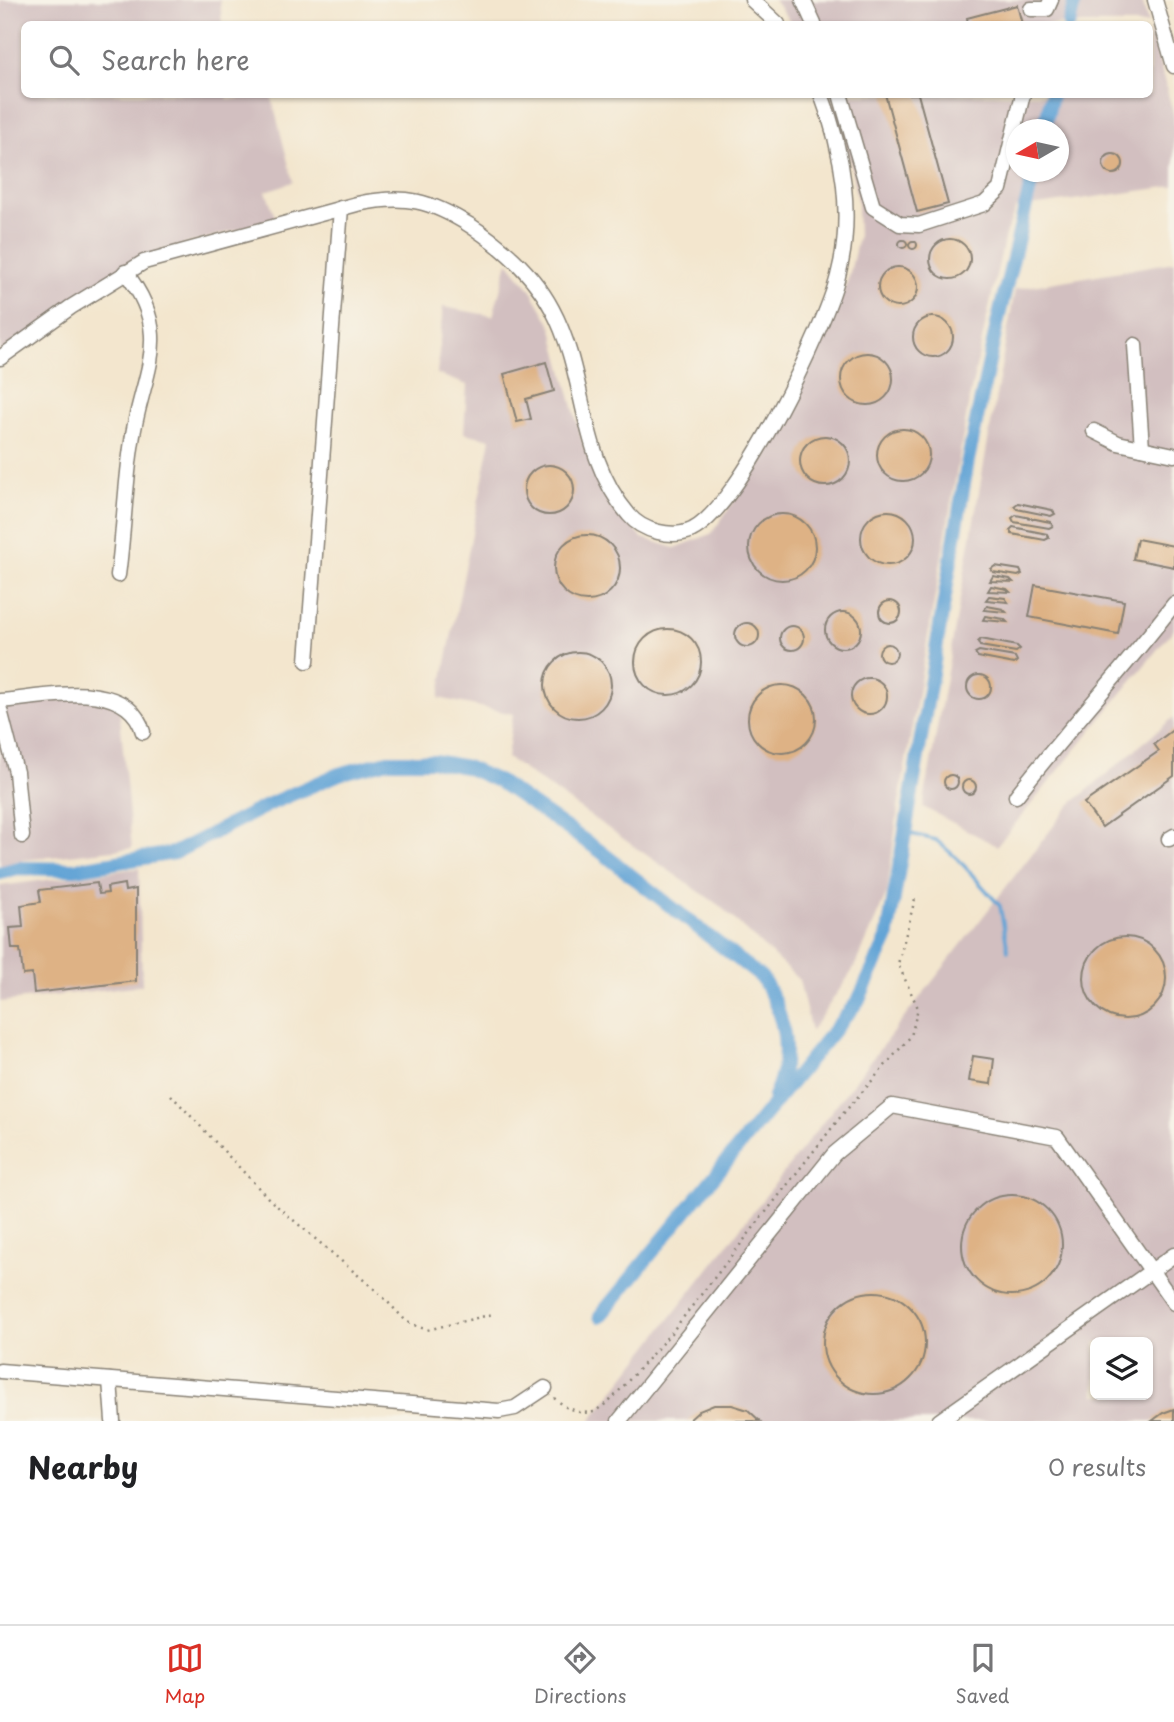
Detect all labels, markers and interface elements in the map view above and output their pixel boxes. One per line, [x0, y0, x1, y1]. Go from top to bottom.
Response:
search box [21, 21, 1153, 98]
text: Search here [101, 40, 250, 79]
icon: search [45, 41, 83, 79]
north arrow [1006, 119, 1069, 182]
map controls [1090, 1337, 1153, 1400]
button: layers [1090, 1337, 1153, 1400]
text: Nearby [28, 1444, 138, 1489]
text: 0 results [1048, 1449, 1146, 1484]
tab: Map [165, 1639, 205, 1709]
tab: Directions [534, 1639, 627, 1709]
tab: Saved [956, 1639, 1009, 1709]

